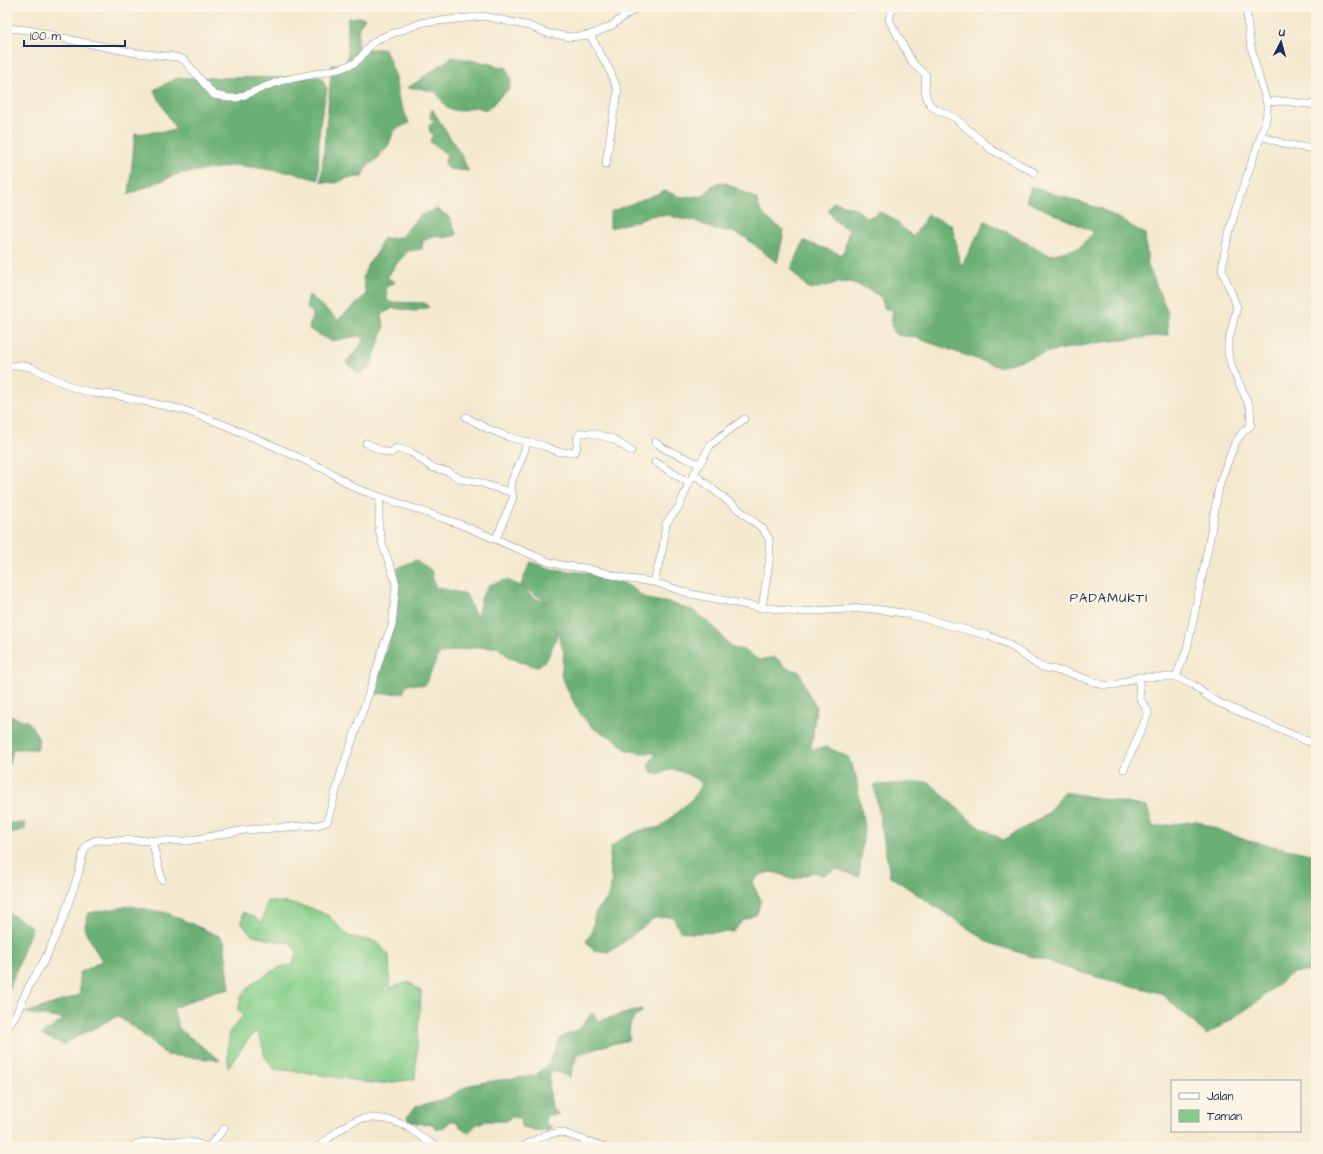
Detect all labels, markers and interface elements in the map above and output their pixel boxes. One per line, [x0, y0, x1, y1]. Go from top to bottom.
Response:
scale bar [24, 22, 125, 48]
north arrow [1261, 22, 1301, 62]
text: U [1277, 25, 1286, 40]
text: 100 m [30, 28, 61, 45]
district label: PADAMUKTI [1070, 589, 1148, 607]
legend [1171, 1080, 1301, 1132]
text: Jalan [1207, 1088, 1233, 1105]
text: Taman [1207, 1108, 1242, 1125]

